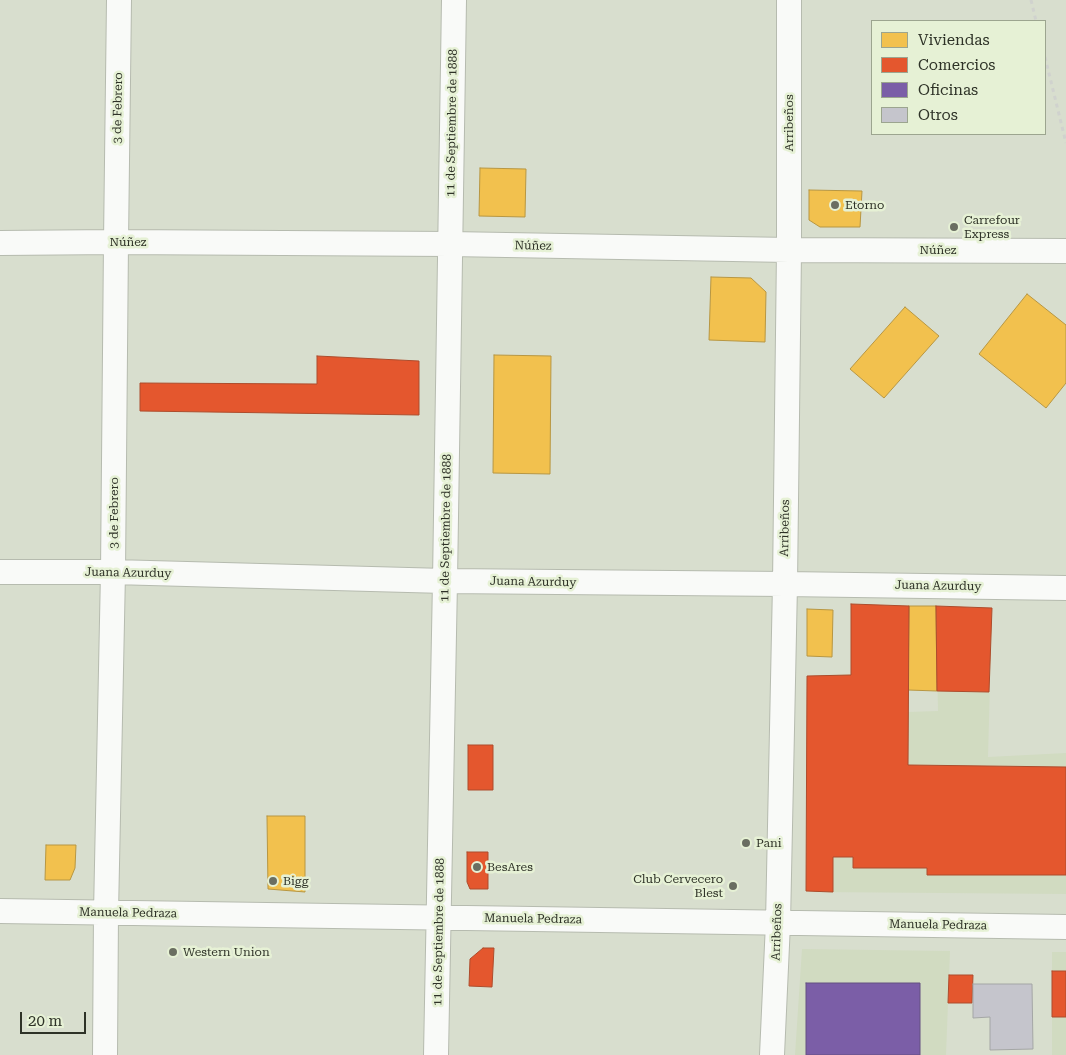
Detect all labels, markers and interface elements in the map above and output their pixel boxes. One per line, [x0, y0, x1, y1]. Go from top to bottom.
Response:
legend [871, 20, 1046, 135]
text: Viviendas [918, 31, 990, 49]
street label: 11 de Septiembre de 1888 [444, 49, 460, 197]
text: Comercios [918, 56, 995, 74]
street label: 3 de Febrero [110, 72, 126, 144]
text: Oficinas [918, 81, 978, 99]
street label: Arribeños [782, 94, 796, 152]
text: Otros [918, 106, 958, 124]
place label: Etorno [845, 198, 884, 212]
marker: Etorno [829, 199, 841, 211]
place label: Carrefour Express [964, 213, 1020, 241]
marker: Carrefour Express [948, 221, 960, 233]
street label: Núñez [110, 235, 146, 249]
street label: Núñez [514, 238, 552, 254]
street label: Núñez [920, 243, 956, 257]
street label: 11 de Septiembre de 1888 [438, 454, 454, 602]
street label: 3 de Febrero [107, 477, 121, 549]
street label: Arribeños [777, 499, 793, 557]
street label: Juana Azurduy [85, 565, 171, 581]
street label: Juana Azurduy [490, 574, 576, 590]
street label: Juana Azurduy [895, 578, 981, 594]
place label: Pani [756, 836, 781, 850]
marker: Pani [740, 837, 752, 849]
street label: 11 de Septiembre de 1888 [431, 858, 447, 1006]
place label: BesAres [487, 860, 533, 874]
marker: BesAres [471, 861, 483, 873]
place label: Club Cervecero Blest [633, 872, 723, 900]
place label: Bigg [283, 874, 309, 888]
marker: Bigg [267, 875, 279, 887]
marker: Club Cervecero Blest [727, 880, 739, 892]
street label: Arribeños [769, 903, 785, 961]
street label: Manuela Pedraza [79, 905, 177, 921]
street label: Manuela Pedraza [484, 911, 582, 927]
street label: Manuela Pedraza [889, 917, 987, 933]
place label: Western Union [183, 945, 270, 959]
marker: Western Union [167, 946, 179, 958]
scale bar [22, 1002, 89, 1034]
text: 20 m [28, 1012, 62, 1030]

